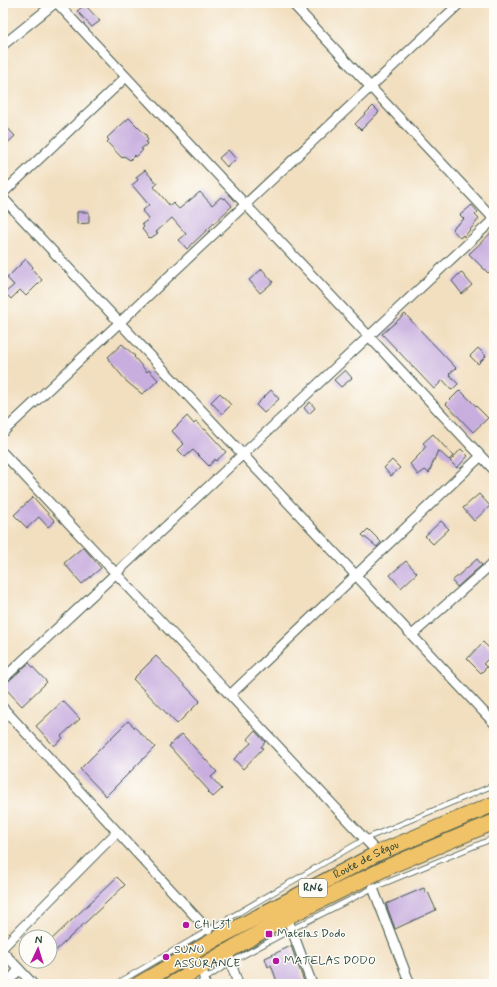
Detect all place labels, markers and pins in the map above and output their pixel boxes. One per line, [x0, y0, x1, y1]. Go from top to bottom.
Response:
place label: CH L3T [194, 917, 232, 933]
marker: CH L3T [181, 920, 191, 930]
place label: Matelas Dodo [277, 926, 345, 942]
marker: Matelas Dodo [264, 929, 274, 939]
place label: SUNU ASSURANCE [174, 942, 240, 972]
marker: SUNU ASSURANCE [161, 952, 171, 962]
place label: MATELAS DODO [284, 953, 376, 969]
marker: MATELAS DODO [271, 956, 281, 966]

